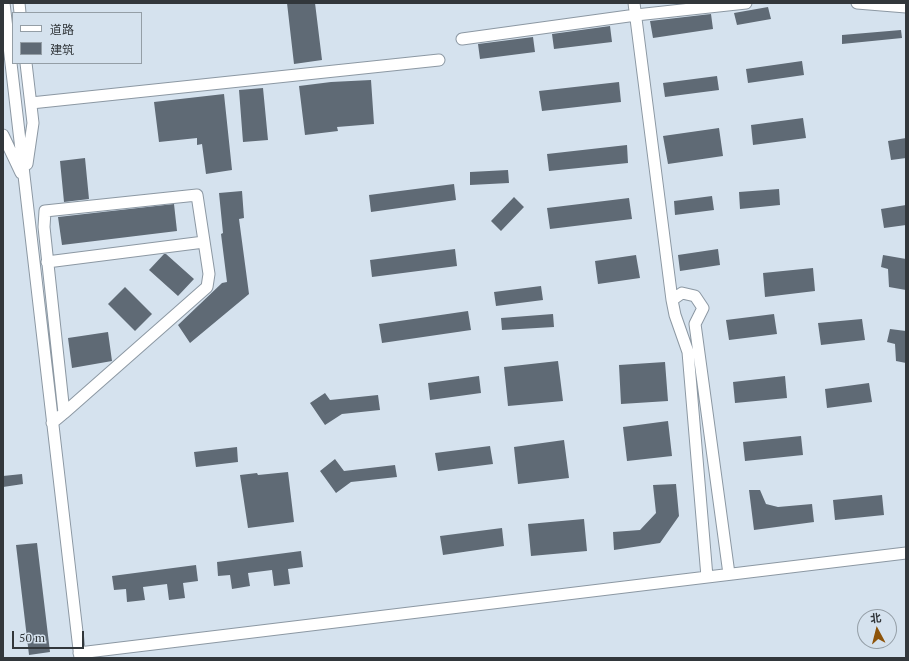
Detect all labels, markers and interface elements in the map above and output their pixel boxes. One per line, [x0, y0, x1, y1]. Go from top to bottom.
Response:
legend [12, 12, 142, 64]
text: 道路 [50, 22, 74, 37]
text: 建筑 [50, 42, 74, 57]
north arrow [857, 609, 897, 649]
text: 北 [869, 610, 882, 626]
scale bar [14, 623, 86, 649]
text: 50 m [19, 630, 45, 645]

